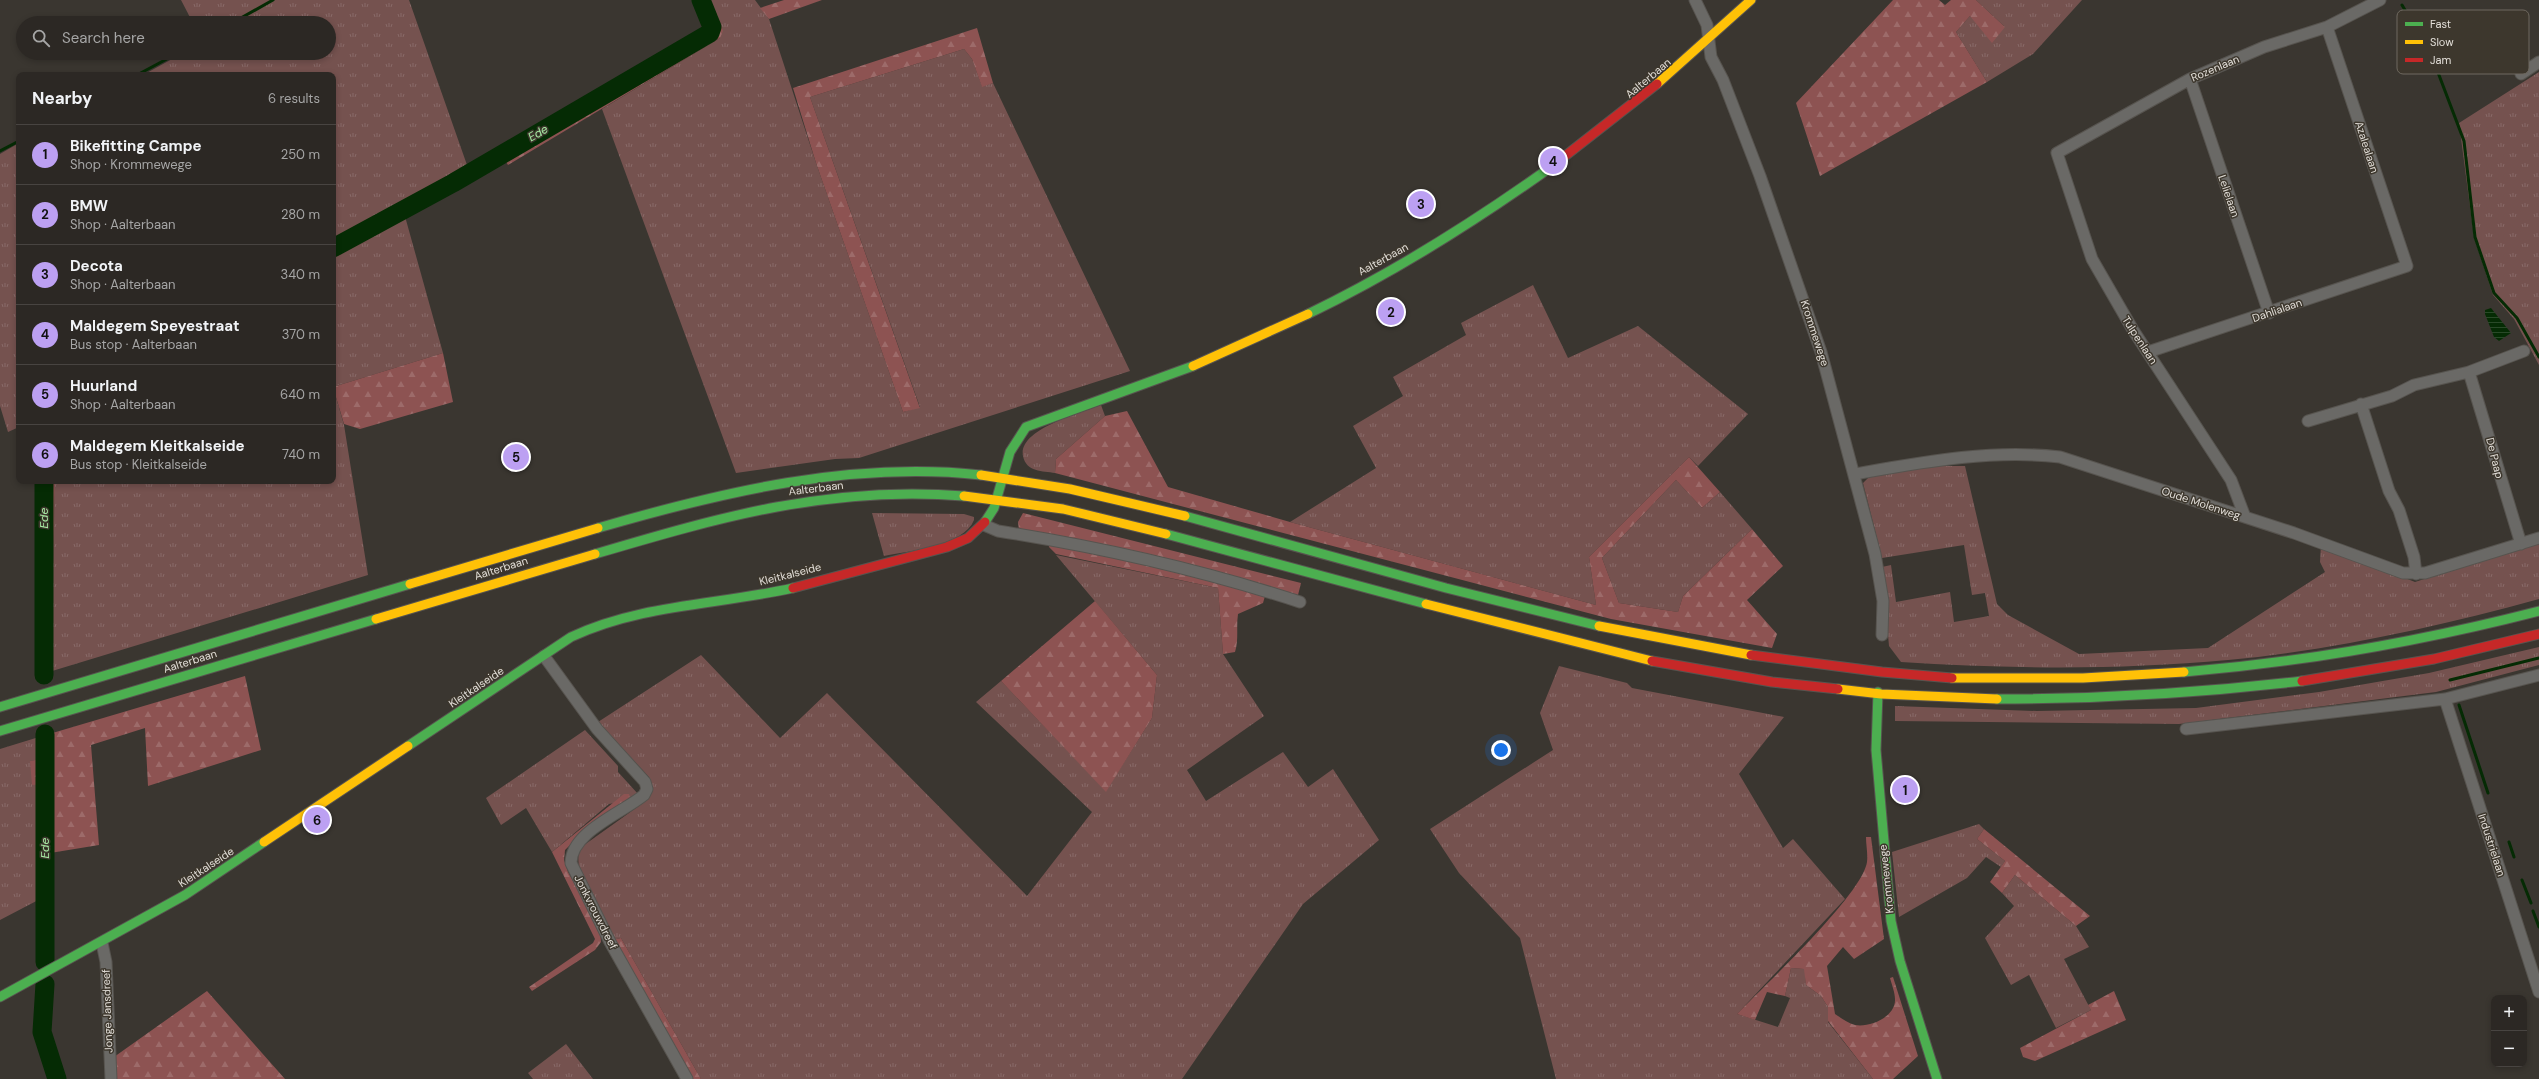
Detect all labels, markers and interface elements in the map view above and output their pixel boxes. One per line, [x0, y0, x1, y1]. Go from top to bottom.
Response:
legend [2397, 10, 2529, 74]
search box [16, 16, 336, 60]
text: Fast [2430, 17, 2451, 31]
icon: search [30, 27, 52, 49]
text: Search here [62, 28, 145, 48]
text: Slow [2430, 35, 2454, 49]
street label: Rozenlaan [2189, 52, 2241, 84]
text: Jam [2430, 53, 2451, 67]
street label: Aalterbaan [1622, 55, 1674, 101]
text: Nearby [32, 87, 92, 109]
text: 6 results [268, 90, 320, 107]
street label: Azalealaan [2352, 119, 2382, 175]
water label: Ede [525, 121, 551, 145]
text: Bikefitting Campe [70, 136, 202, 156]
text: 1 [43, 146, 47, 163]
text: 250 m [281, 146, 320, 163]
pin: 4 [1540, 146, 1566, 176]
text: Shop · Krommewege [70, 156, 192, 173]
street label: Lelielaan [2215, 173, 2243, 219]
pin: 3 [1408, 189, 1434, 219]
text: BMW [70, 196, 108, 216]
text: 2 [41, 206, 49, 223]
text: 280 m [281, 206, 320, 223]
text: Shop · Aalterbaan [70, 216, 176, 233]
street label: Aalterbaan [1355, 240, 1411, 278]
text: Decota [70, 256, 123, 276]
text: 3 [41, 266, 49, 283]
text: 340 m [280, 266, 320, 283]
text: Shop · Aalterbaan [70, 276, 176, 293]
street label: Dahlialaan [2250, 295, 2304, 325]
pin: 2 [1378, 297, 1404, 327]
street label: Krommewege [1798, 298, 1832, 368]
street label: Tulpenlaan [2119, 313, 2161, 367]
text: Maldegem Speyestraat [70, 316, 239, 336]
text: 4 [41, 326, 49, 343]
text: 370 m [282, 326, 320, 343]
text: Bus stop · Aalterbaan [70, 336, 197, 353]
text: Huurland [70, 376, 137, 396]
text: 5 [41, 386, 49, 403]
text: 640 m [280, 386, 320, 403]
text: Shop · Aalterbaan [70, 396, 176, 413]
text: Maldegem Kleitkalseide [70, 436, 245, 456]
street label: De Paap [2483, 436, 2507, 480]
pin: 5 [503, 442, 529, 472]
text: 6 [41, 446, 49, 463]
text: 740 m [282, 446, 320, 463]
text: Bus stop · Kleitkalseide [70, 456, 207, 473]
street label: Aalterbaan [788, 478, 844, 498]
street label: Oude Molenweg [2160, 484, 2242, 522]
water label: Ede [36, 507, 52, 528]
street label: Aalterbaan [473, 553, 529, 583]
street label: Kleitkalseide [757, 560, 823, 588]
street label: Aalterbaan [162, 646, 218, 676]
street label: Kleitkalseide [446, 663, 506, 711]
your location [1491, 740, 1511, 760]
pin: 1 [1892, 775, 1918, 805]
pin: 6 [304, 805, 330, 835]
street label: Industrielaan [2475, 812, 2509, 878]
water label: Ede [37, 837, 53, 858]
street label: Kleitkalseide [176, 844, 236, 890]
street label: Krommewege [1875, 844, 1897, 914]
street label: Jonkvrouwdreef [571, 872, 621, 952]
street label: Jonge Jansdreef [99, 969, 115, 1053]
map controls [2491, 995, 2527, 1067]
button: + [2491, 995, 2527, 1031]
button: − [2491, 1031, 2527, 1067]

